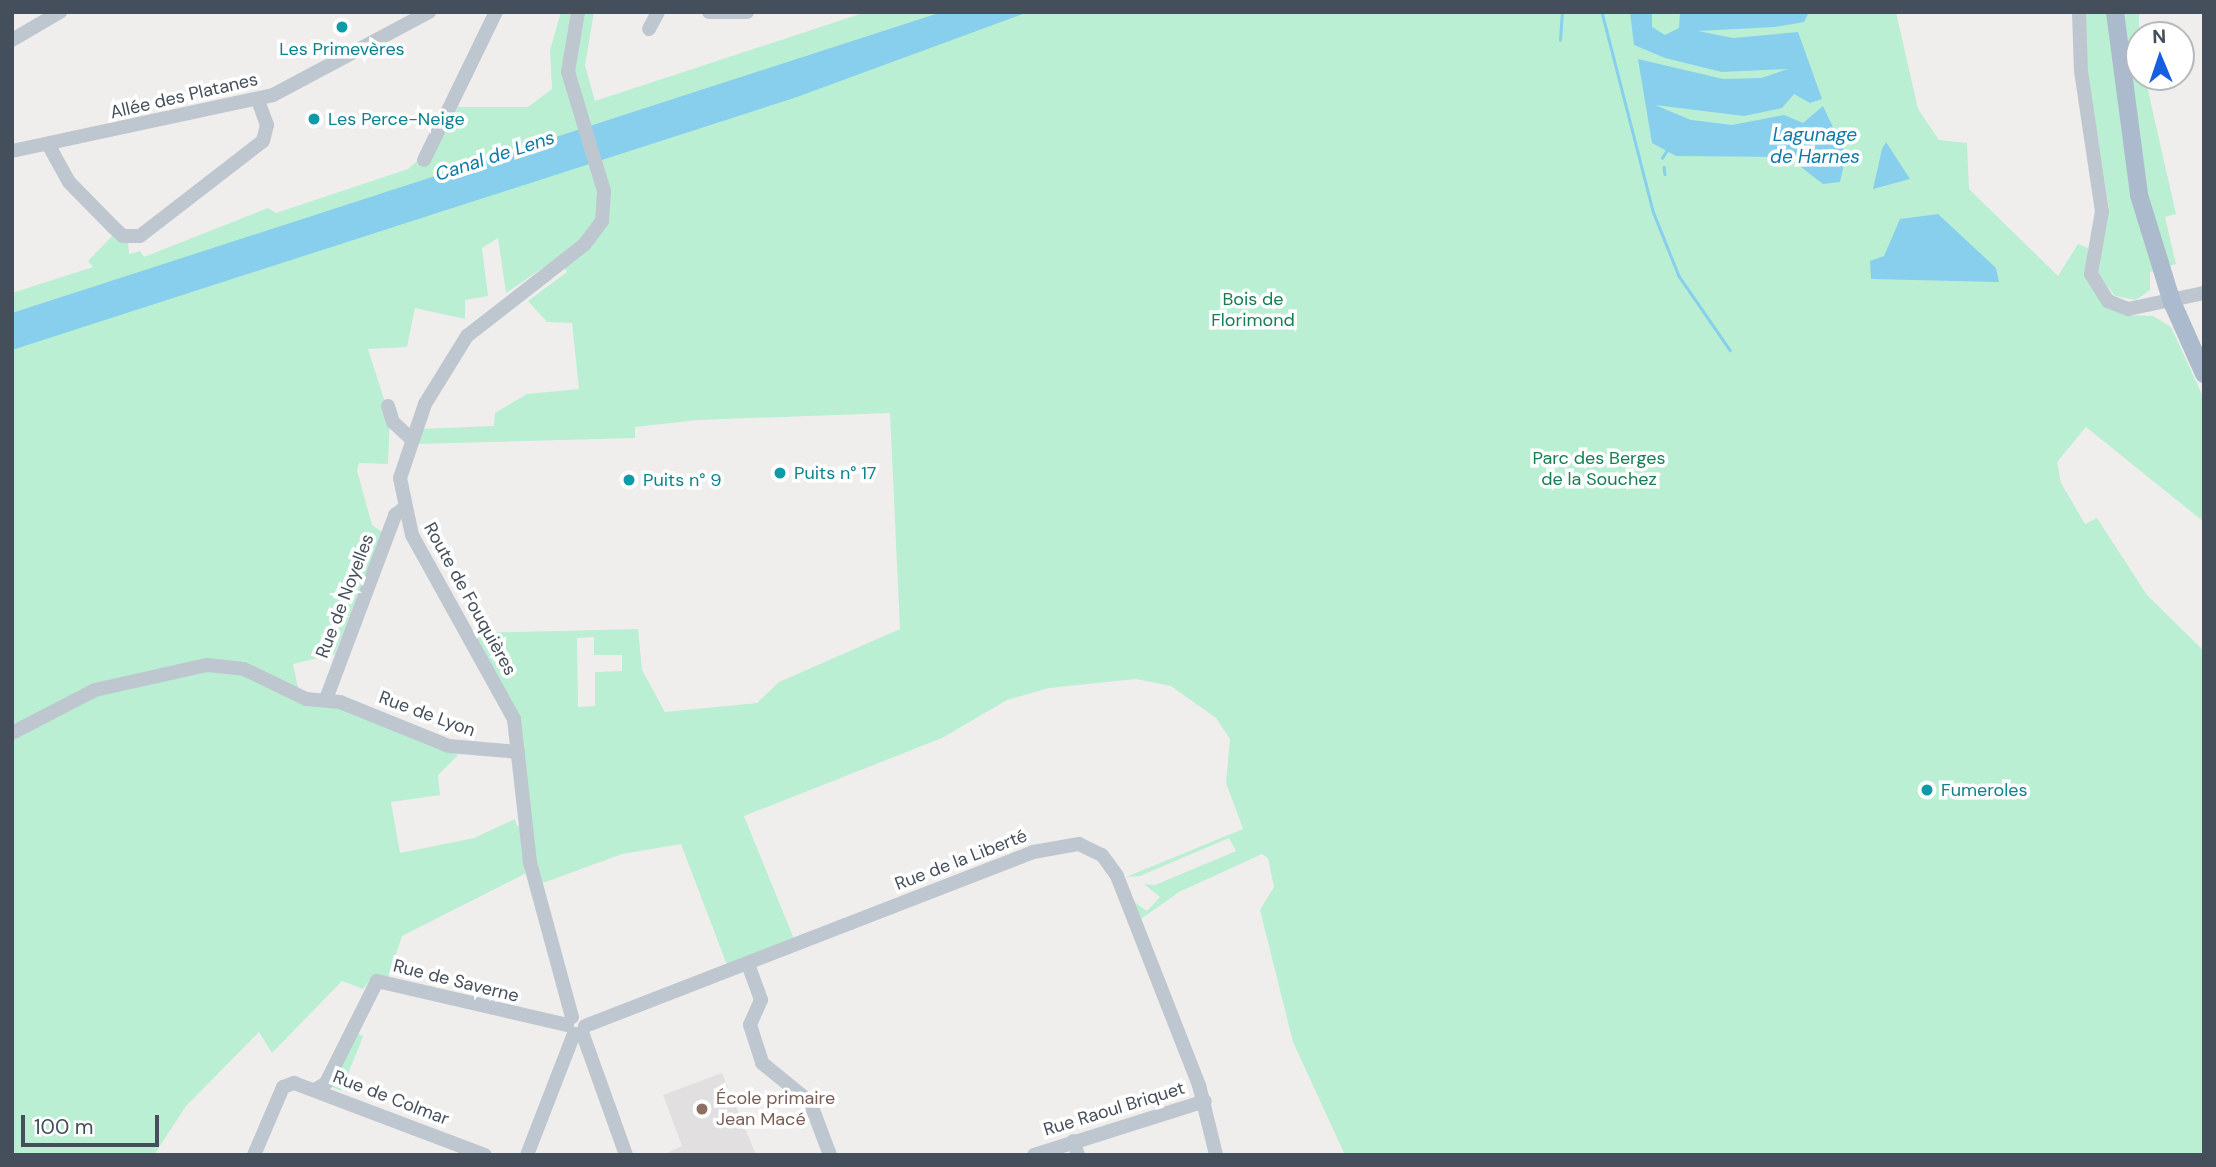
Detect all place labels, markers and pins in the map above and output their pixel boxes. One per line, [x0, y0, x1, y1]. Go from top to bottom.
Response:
marker: Les Primevères [334, 19, 350, 35]
place label: Les Primevères [279, 38, 405, 60]
place label: Les Perce-Neige [328, 108, 465, 130]
marker: Les Perce-Neige [306, 111, 322, 127]
place label: Puits n° 17 [794, 462, 876, 484]
marker: Puits n° 17 [772, 465, 788, 481]
place label: Puits n° 9 [643, 469, 722, 491]
marker: Puits n° 9 [621, 472, 637, 488]
place label: Fumeroles [1941, 779, 2027, 801]
marker: Fumeroles [1919, 782, 1935, 798]
place label: École primaire Jean Macé [716, 1088, 835, 1130]
marker: École primaire Jean Macé [694, 1101, 710, 1117]

